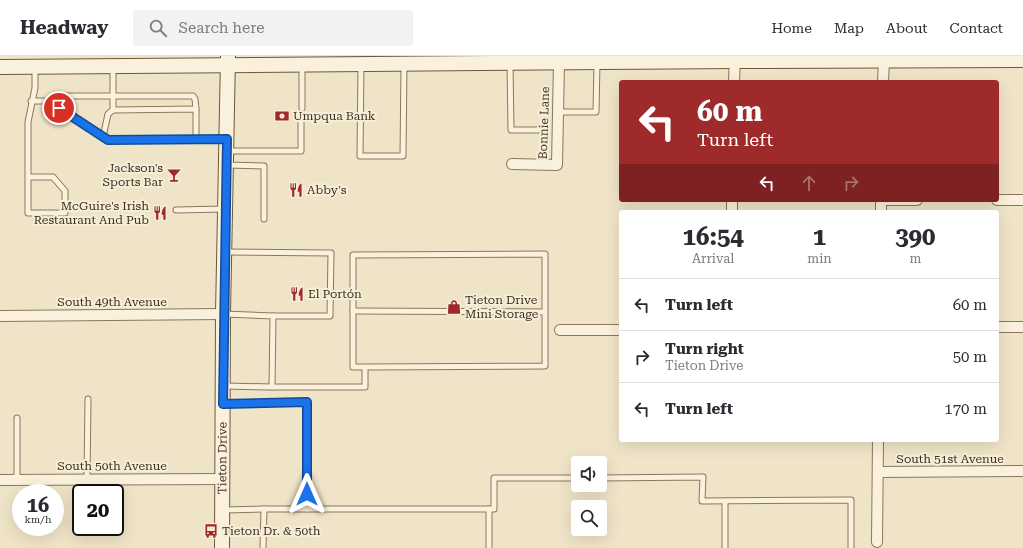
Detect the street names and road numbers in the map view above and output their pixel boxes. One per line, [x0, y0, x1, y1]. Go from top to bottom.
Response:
street label: Bonnie Lane [536, 86, 552, 160]
street label: South 49th Avenue [57, 295, 167, 309]
street label: Tieton Drive [215, 421, 230, 494]
street label: South 51st Avenue [896, 452, 1004, 466]
street label: South 50th Avenue [57, 459, 167, 473]

